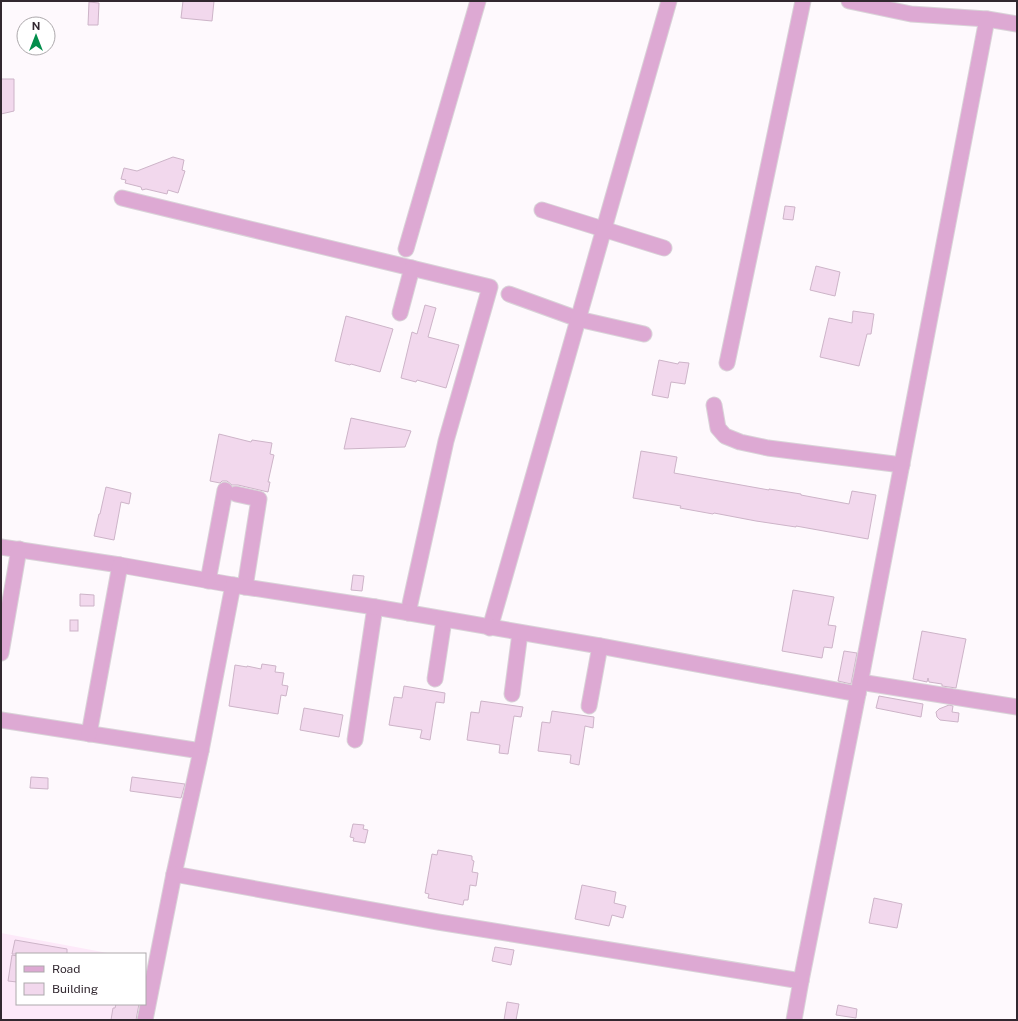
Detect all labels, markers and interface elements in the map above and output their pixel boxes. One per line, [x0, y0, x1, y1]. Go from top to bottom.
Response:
north arrow [16, 16, 56, 56]
text: N [32, 20, 40, 32]
legend [16, 953, 146, 1005]
text: Road [52, 962, 80, 976]
text: Building [52, 982, 98, 996]

